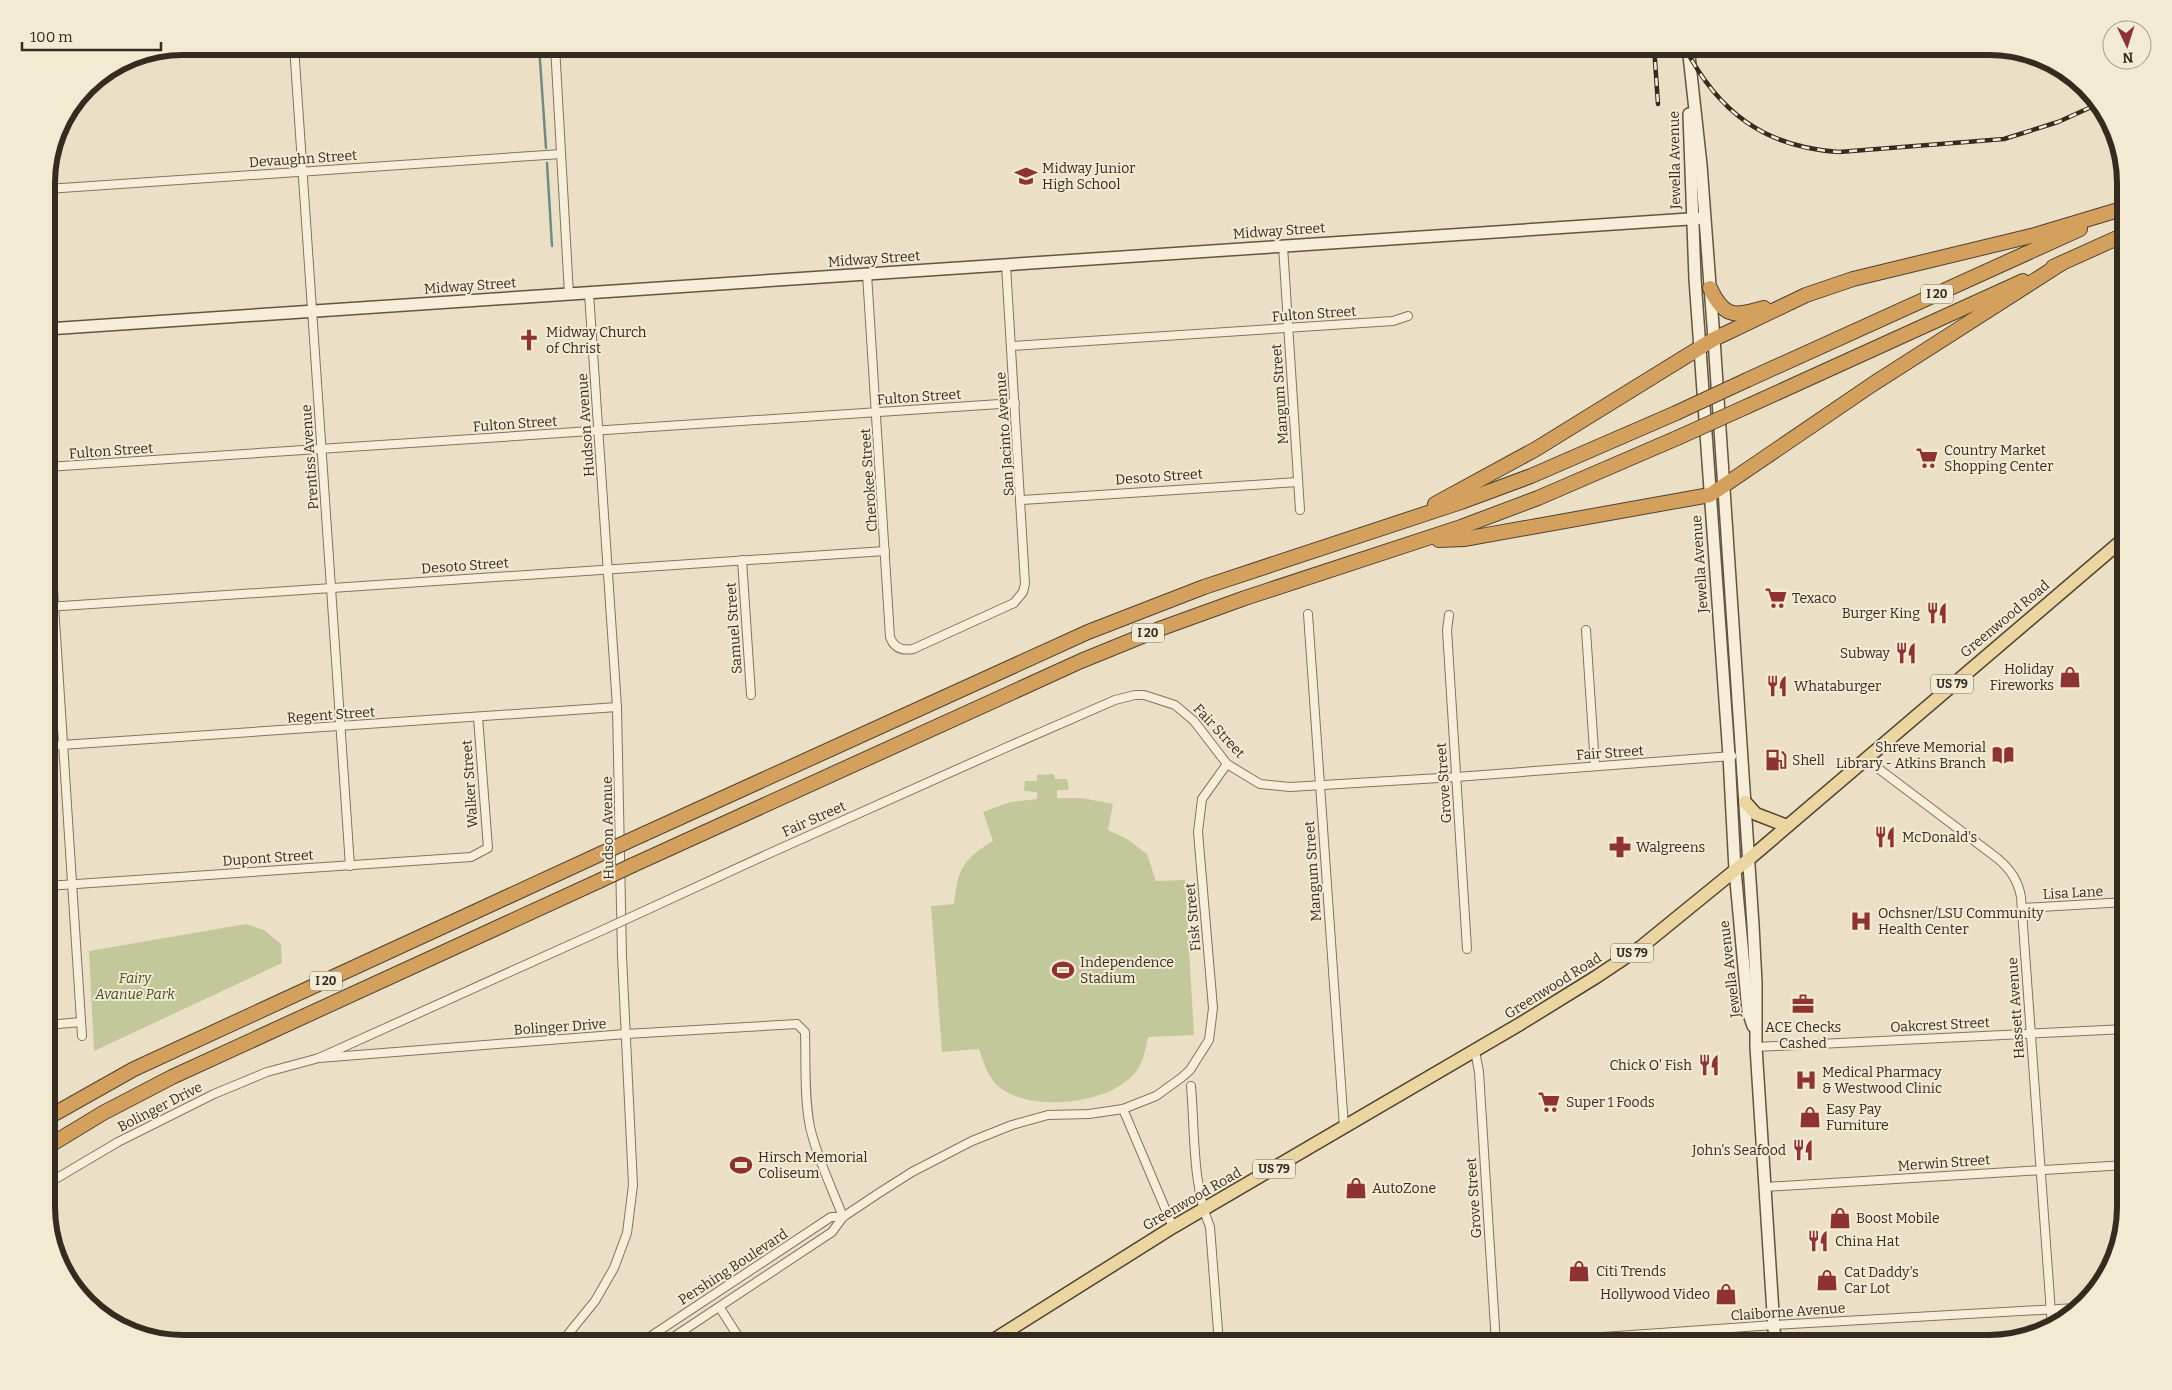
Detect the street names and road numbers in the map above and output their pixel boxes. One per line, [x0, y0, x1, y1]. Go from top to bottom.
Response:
street label: Jewella Avenue [1666, 111, 1684, 210]
street label: Devaughn Street [248, 147, 358, 171]
street label: Midway Street [1232, 219, 1326, 243]
street label: Midway Street [827, 247, 921, 271]
street label: Midway Street [423, 274, 517, 298]
road number: I 20 [1921, 284, 1953, 304]
street label: Fulton Street [1271, 303, 1357, 325]
street label: Mangum Street [1268, 343, 1292, 445]
street label: San Jacinto Avenue [992, 371, 1018, 497]
street label: Hudson Avenue [574, 373, 598, 477]
street label: Fulton Street [876, 386, 962, 408]
street label: Prentiss Avenue [298, 404, 322, 510]
street label: Fulton Street [472, 413, 558, 435]
street label: Cherokee Street [857, 428, 881, 532]
street label: Fulton Street [68, 440, 154, 462]
street label: Desoto Street [1115, 465, 1203, 489]
street label: Jewella Avenue [1688, 515, 1712, 614]
street label: Desoto Street [421, 554, 509, 578]
street label: Greenwood Road [1957, 577, 2053, 661]
street label: Samuel Street [722, 582, 746, 674]
road number: I 20 [1132, 624, 1164, 642]
road number: US 79 [1931, 674, 1973, 694]
street label: Fair Street [1190, 700, 1248, 762]
street label: Regent Street [286, 703, 376, 727]
street label: Walker Street [458, 739, 482, 829]
street label: Grove Street [1433, 742, 1455, 824]
street label: Fair Street [1576, 742, 1644, 764]
street label: Hudson Avenue [599, 776, 617, 880]
street label: Fair Street [780, 797, 848, 841]
street label: Mangum Street [1301, 820, 1325, 922]
street label: Dupont Street [222, 846, 314, 870]
street label: Fisk Street [1182, 882, 1204, 952]
street label: Lisa Lane [2042, 883, 2104, 903]
street label: Jewella Avenue [1716, 919, 1745, 1020]
road number: US 79 [1611, 944, 1653, 962]
street label: Greenwood Road [1501, 949, 1605, 1023]
street label: Hassett Avenue [2004, 957, 2028, 1059]
road number: I 20 [310, 971, 342, 990]
street label: Oakcrest Street [1890, 1014, 1990, 1036]
street label: Bolinger Drive [513, 1015, 607, 1039]
street label: Bolinger Drive [115, 1078, 205, 1136]
street label: Merwin Street [1897, 1151, 1991, 1175]
street label: Grove Street [1463, 1157, 1485, 1239]
road number: US 79 [1253, 1160, 1295, 1178]
street label: Greenwood Road [1140, 1164, 1244, 1234]
street label: Pershing Boulevard [675, 1225, 791, 1309]
street label: Claiborne Avenue [1730, 1300, 1846, 1324]

